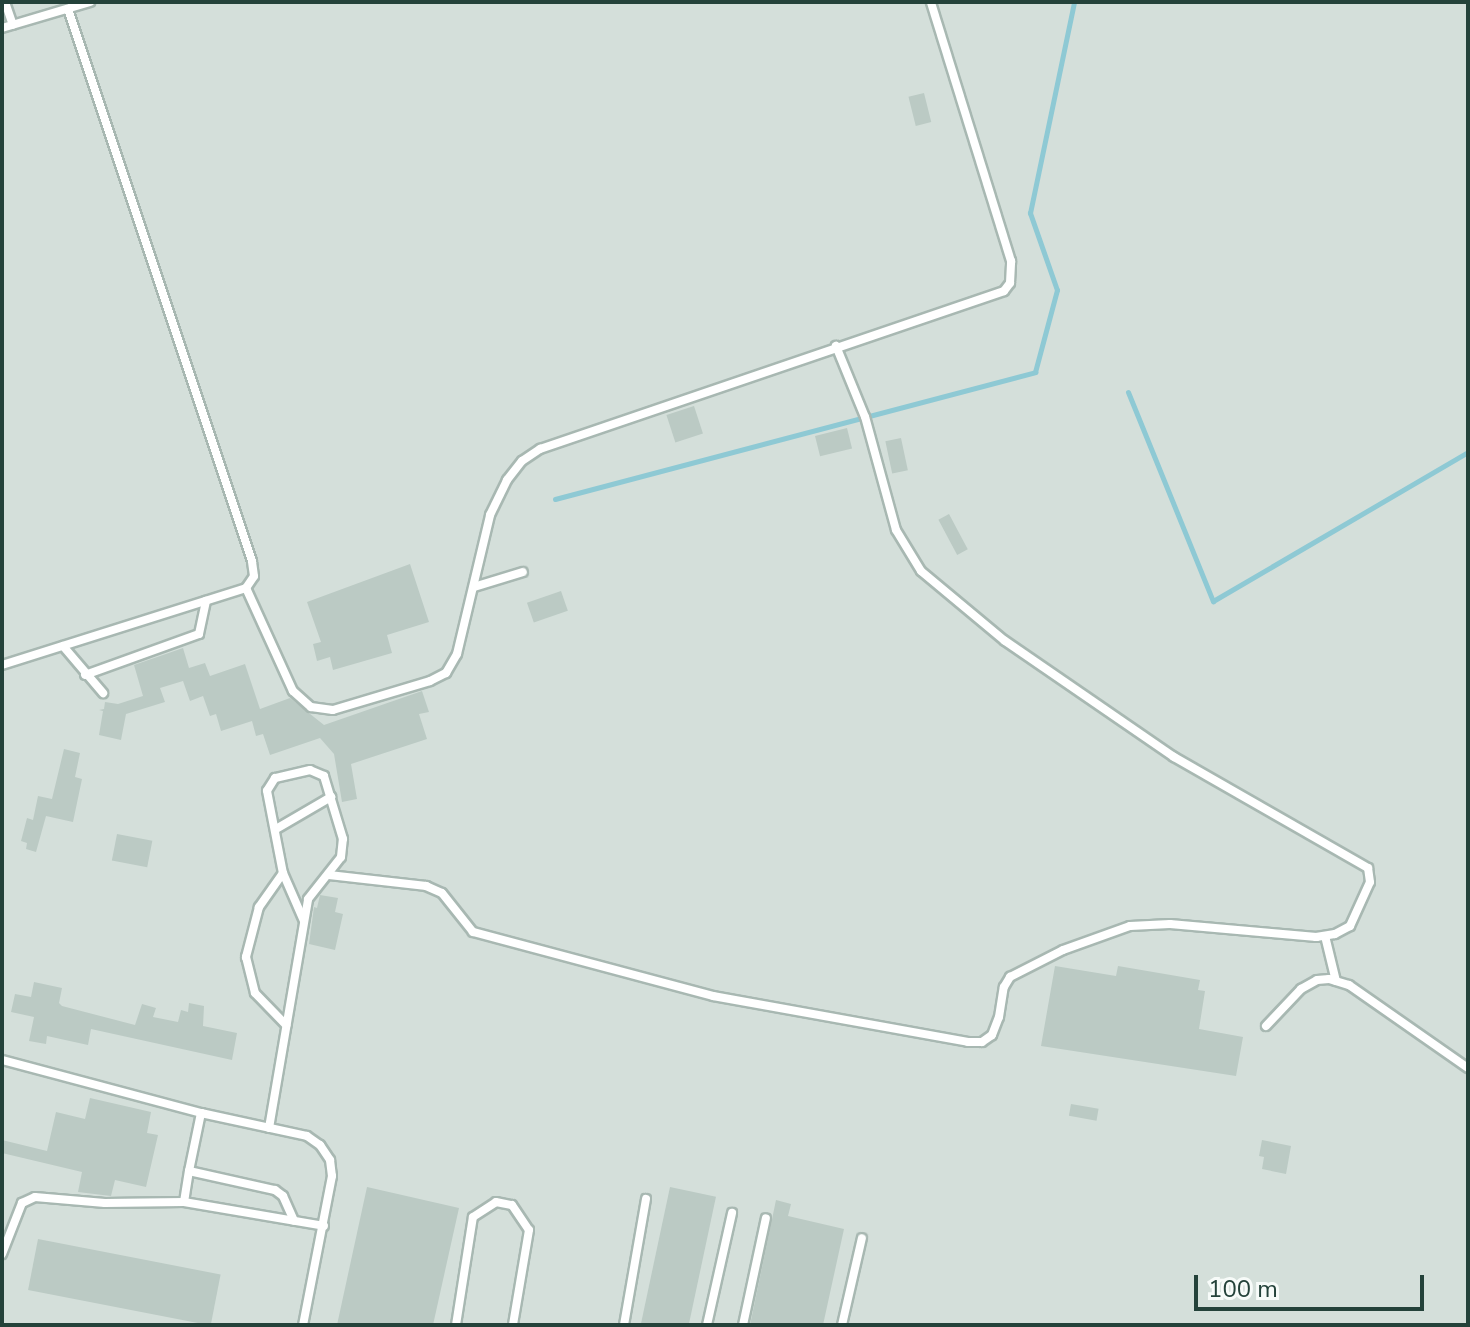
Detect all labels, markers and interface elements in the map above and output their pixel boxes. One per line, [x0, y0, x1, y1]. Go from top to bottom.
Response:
scale bar [1198, 1259, 1428, 1309]
text: 100 m [1208, 1273, 1278, 1305]

